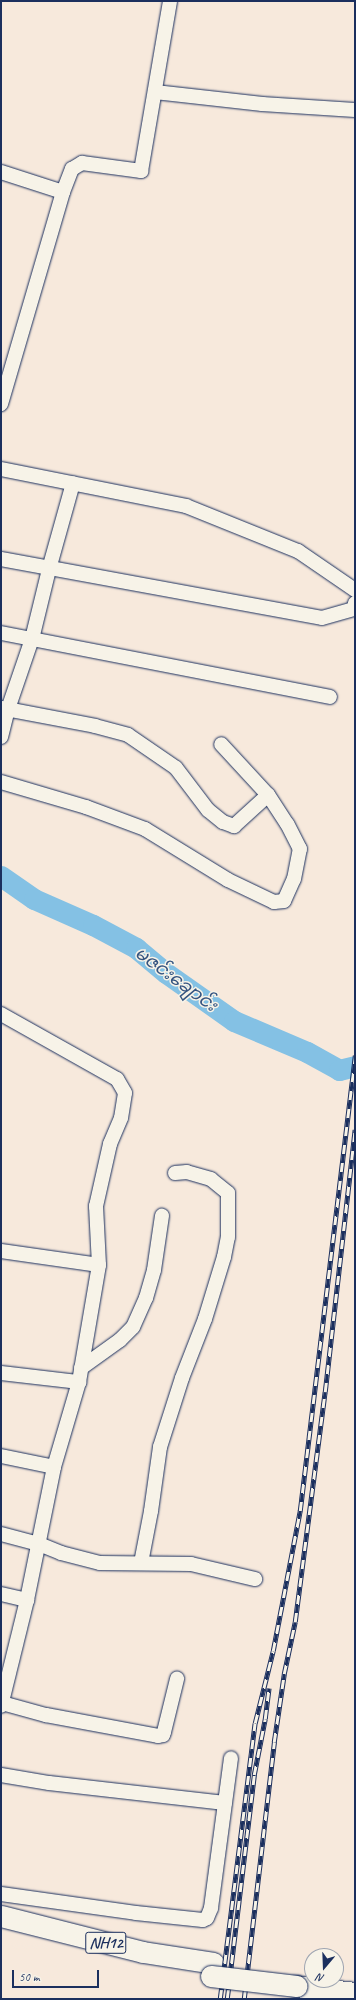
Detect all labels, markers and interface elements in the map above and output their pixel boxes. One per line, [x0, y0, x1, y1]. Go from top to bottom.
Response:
water label: မဇင်းချောင်း [131, 942, 221, 1016]
road number: NH12 [85, 1929, 127, 1957]
north arrow [304, 1948, 344, 1988]
scale bar [14, 1962, 101, 1988]
text: 50 m [19, 1969, 39, 1985]
text: N [315, 1971, 326, 1986]

